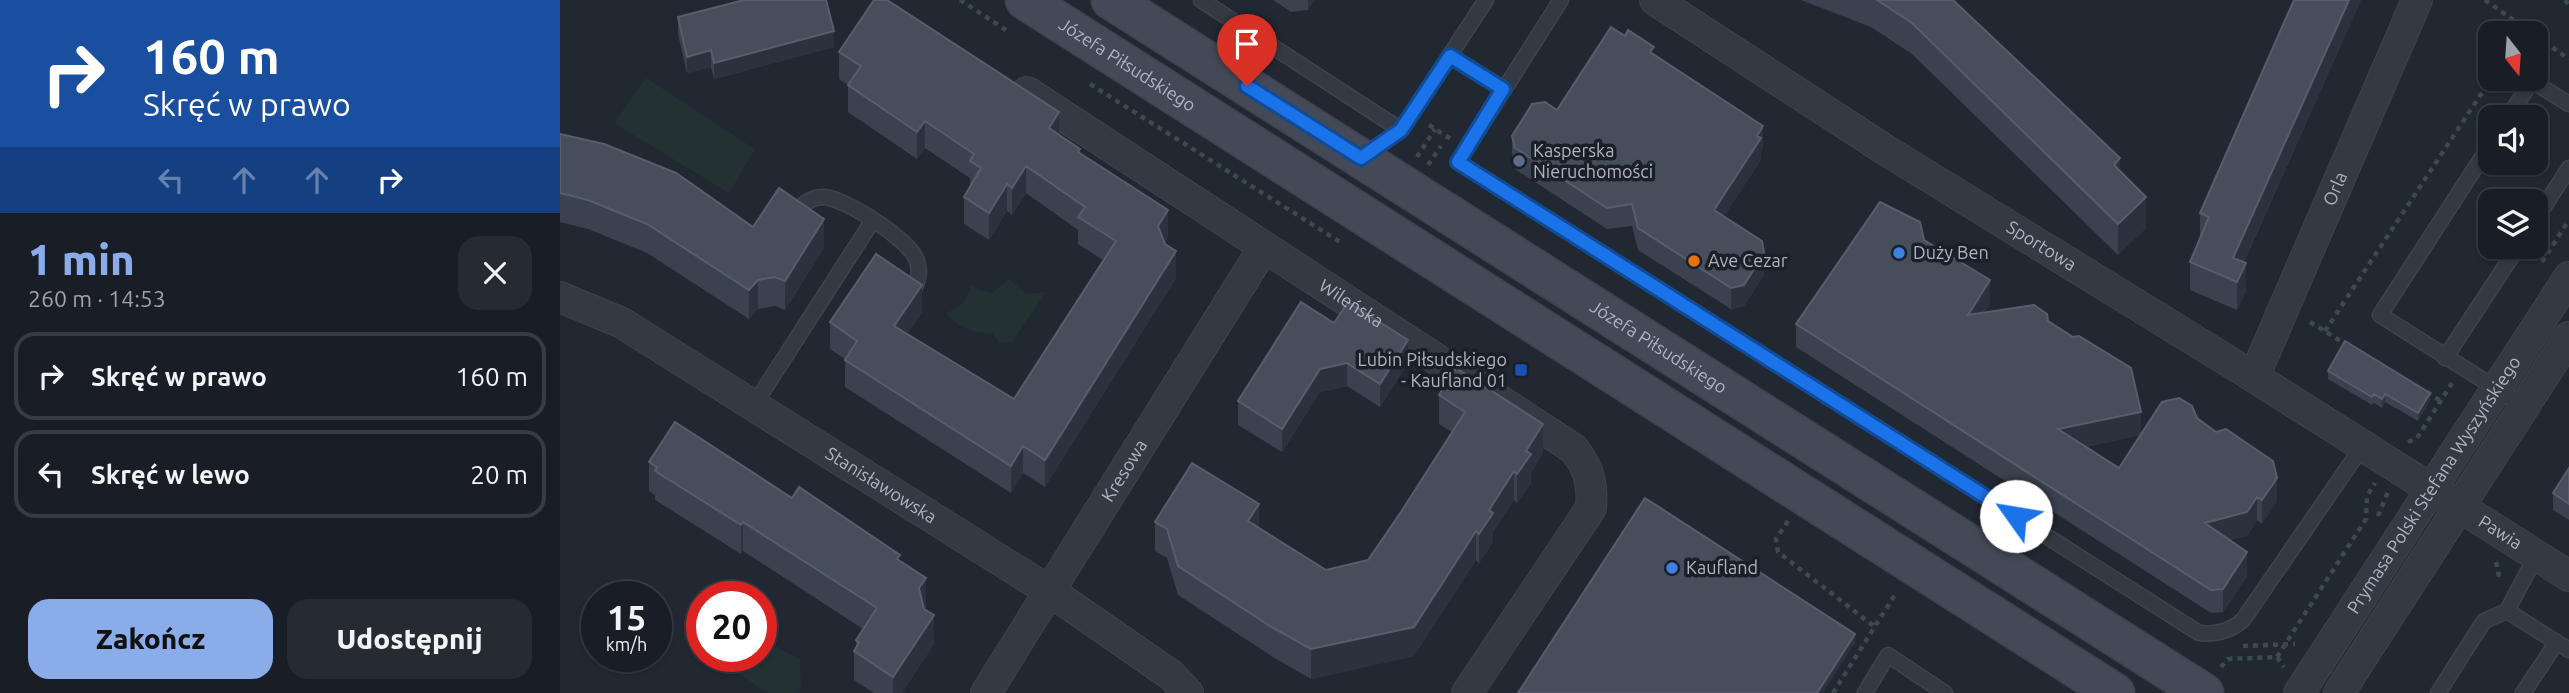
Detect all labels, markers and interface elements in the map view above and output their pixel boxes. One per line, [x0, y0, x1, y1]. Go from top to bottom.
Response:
street label: Józefa Piłsudskiego [1056, 13, 1200, 115]
pin [1217, 14, 1277, 86]
north arrow [2478, 21, 2548, 91]
map controls [2478, 21, 2548, 259]
icon: arrive [1228, 25, 1266, 63]
icon: right [28, 28, 119, 119]
text: 160 m [143, 28, 280, 83]
text: Skręć w prawo [143, 86, 351, 122]
button: sound [2478, 105, 2548, 175]
place label: Kasperska Nieruchomości [1533, 140, 1653, 181]
marker: Kasperska Nieruchomości [1511, 153, 1527, 169]
icon: left [152, 161, 190, 199]
icon: ahead [225, 161, 263, 199]
icon: ahead [298, 161, 336, 199]
icon: right [371, 161, 409, 199]
street label: Orla [2318, 168, 2351, 208]
button: layers [2478, 189, 2548, 259]
street label: Sportowa [2003, 216, 2080, 274]
text: 1 min [28, 236, 135, 283]
button: close [458, 236, 532, 310]
place label: Duży Ben [1913, 242, 1989, 262]
marker: Duży Ben [1891, 245, 1907, 261]
place label: Ave Cezar [1708, 250, 1788, 270]
marker: Ave Cezar [1686, 253, 1702, 269]
street label: Wileńska [1316, 274, 1387, 331]
text: 260 m · 14:53 [28, 286, 166, 311]
street label: Józefa Piłsudskiego [1587, 295, 1731, 397]
place label: Lubin Piłsudskiego - Kaufland 01 [1358, 349, 1507, 390]
street label: Prymasa Polski Stefana Wyszyńskiego [2342, 352, 2524, 617]
icon: right [32, 357, 70, 395]
text: Skręć w prawo [91, 362, 267, 391]
text: 160 m [456, 362, 528, 391]
marker: Lubin Piłsudskiego - Kaufland 01 [1513, 362, 1529, 378]
street label: Kresowa [1097, 435, 1151, 505]
street label: Stanisławowska [823, 442, 941, 527]
icon: left [32, 455, 70, 493]
text: Skręć w lewo [91, 460, 250, 489]
text: 20 m [470, 460, 528, 489]
position arrow [1979, 479, 2053, 553]
street label: Pawia [2475, 511, 2526, 553]
place label: Kaufland [1686, 557, 1758, 577]
marker: Kaufland [1664, 560, 1680, 576]
speed limit sign: 20 [686, 581, 777, 672]
text: 15 [607, 597, 646, 637]
button: Zakończ [28, 599, 273, 679]
button: Udostępnij [287, 599, 532, 679]
text: km/h [606, 634, 647, 654]

